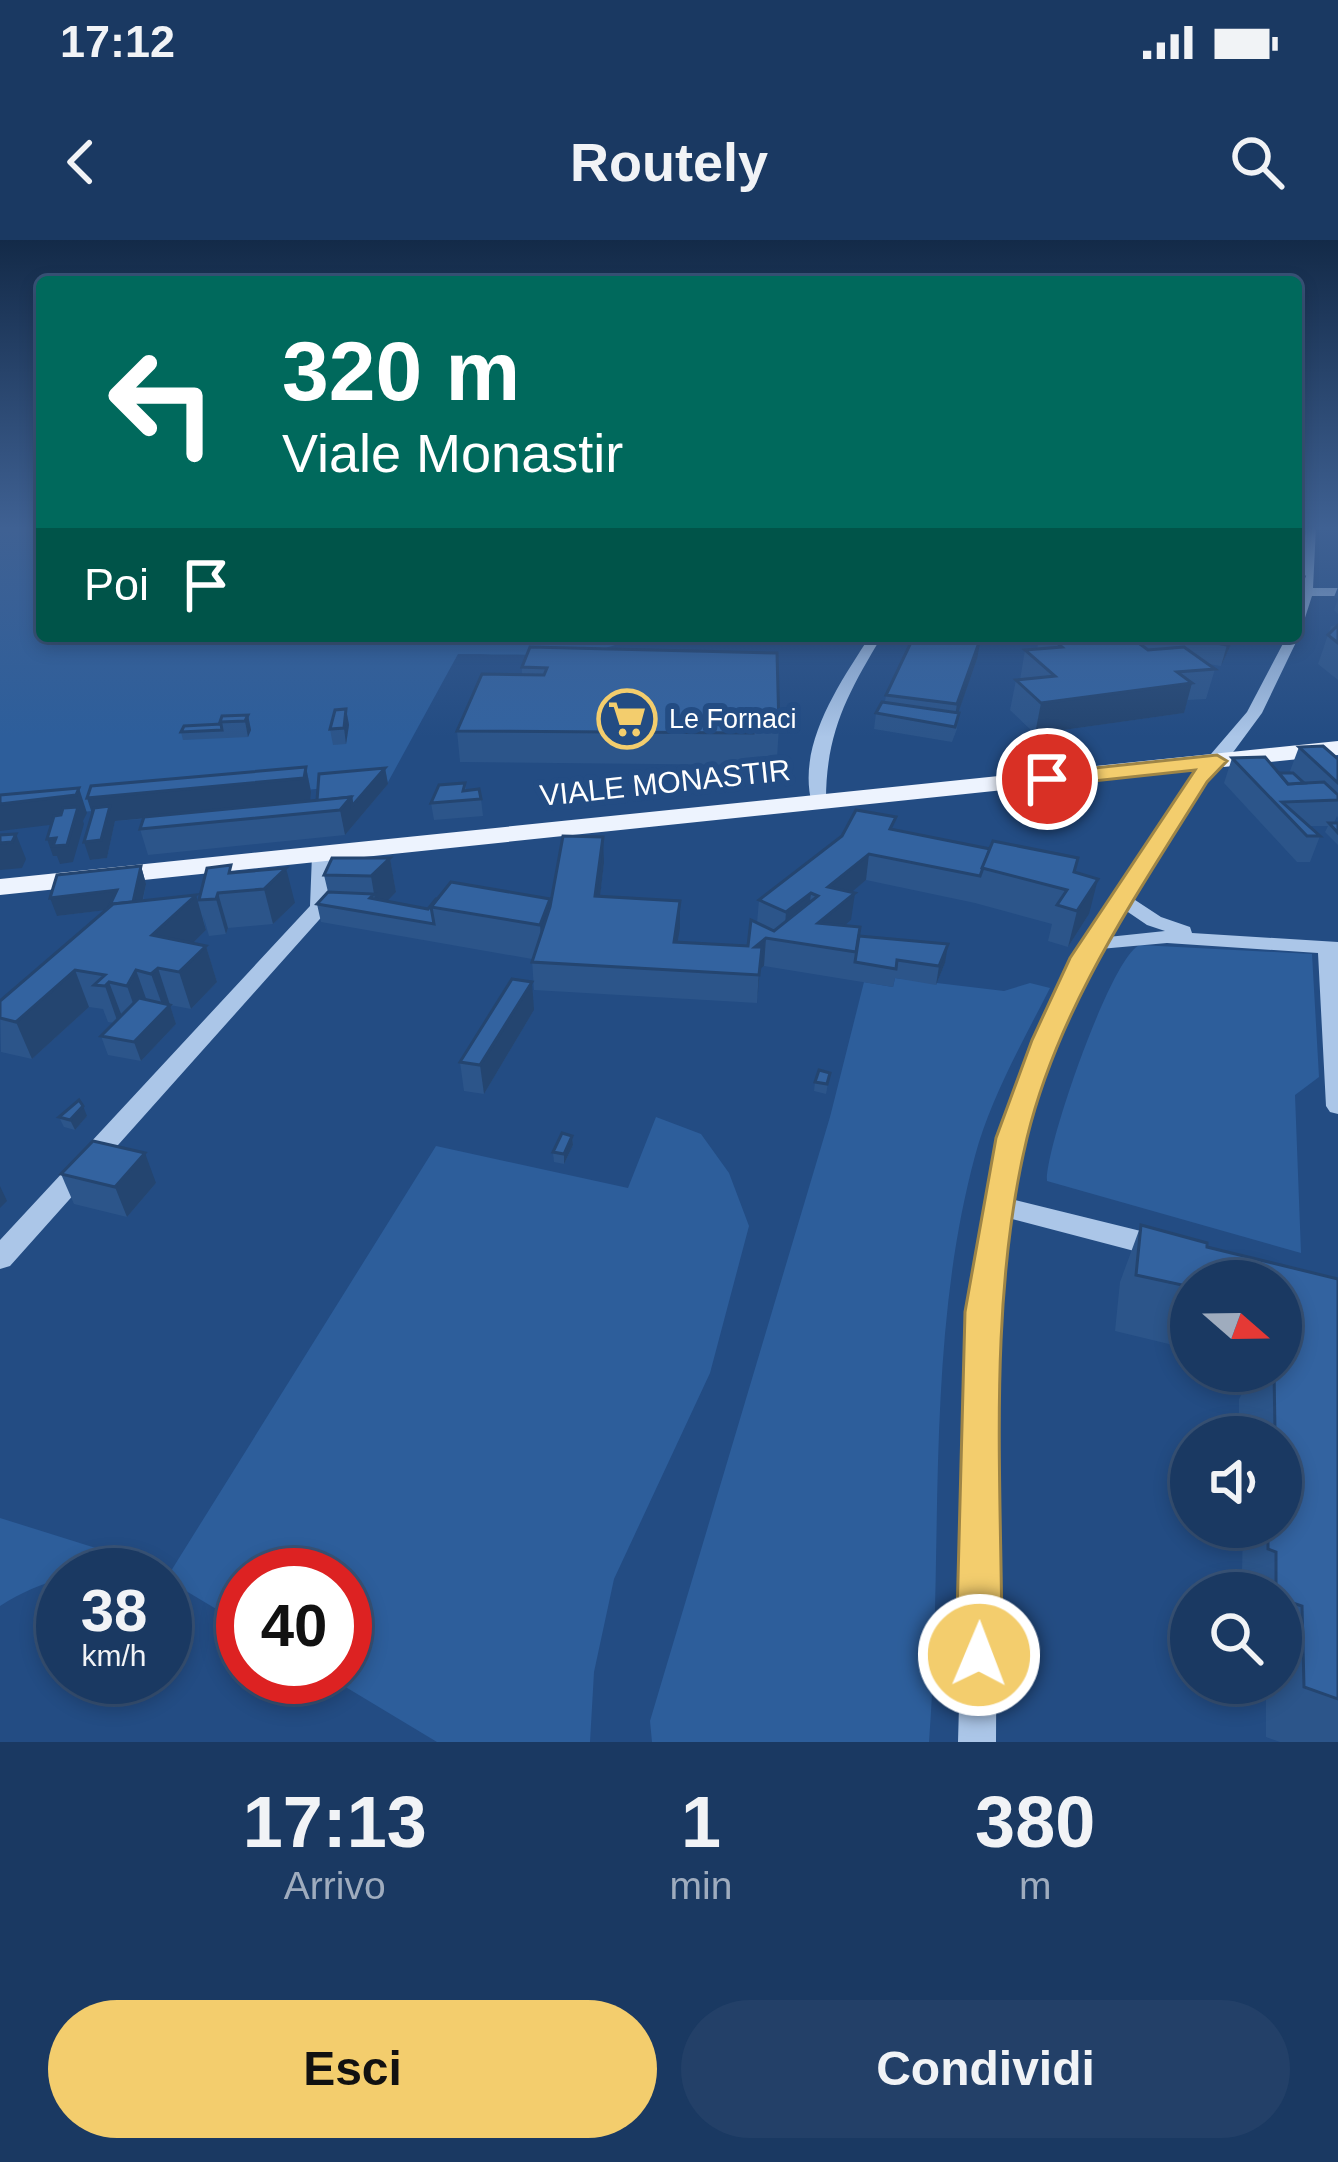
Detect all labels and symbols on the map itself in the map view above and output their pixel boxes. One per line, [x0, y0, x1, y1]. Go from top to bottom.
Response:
supermarket icon: Le Fornaci [596, 688, 658, 750]
place label: Le Fornaci [669, 704, 797, 734]
pin [996, 728, 1098, 830]
street label: VIALE MONASTIR [538, 753, 792, 812]
north arrow [1170, 1260, 1302, 1392]
speed limit sign: 40 [216, 1548, 372, 1704]
position arrow [916, 1592, 1042, 1718]

